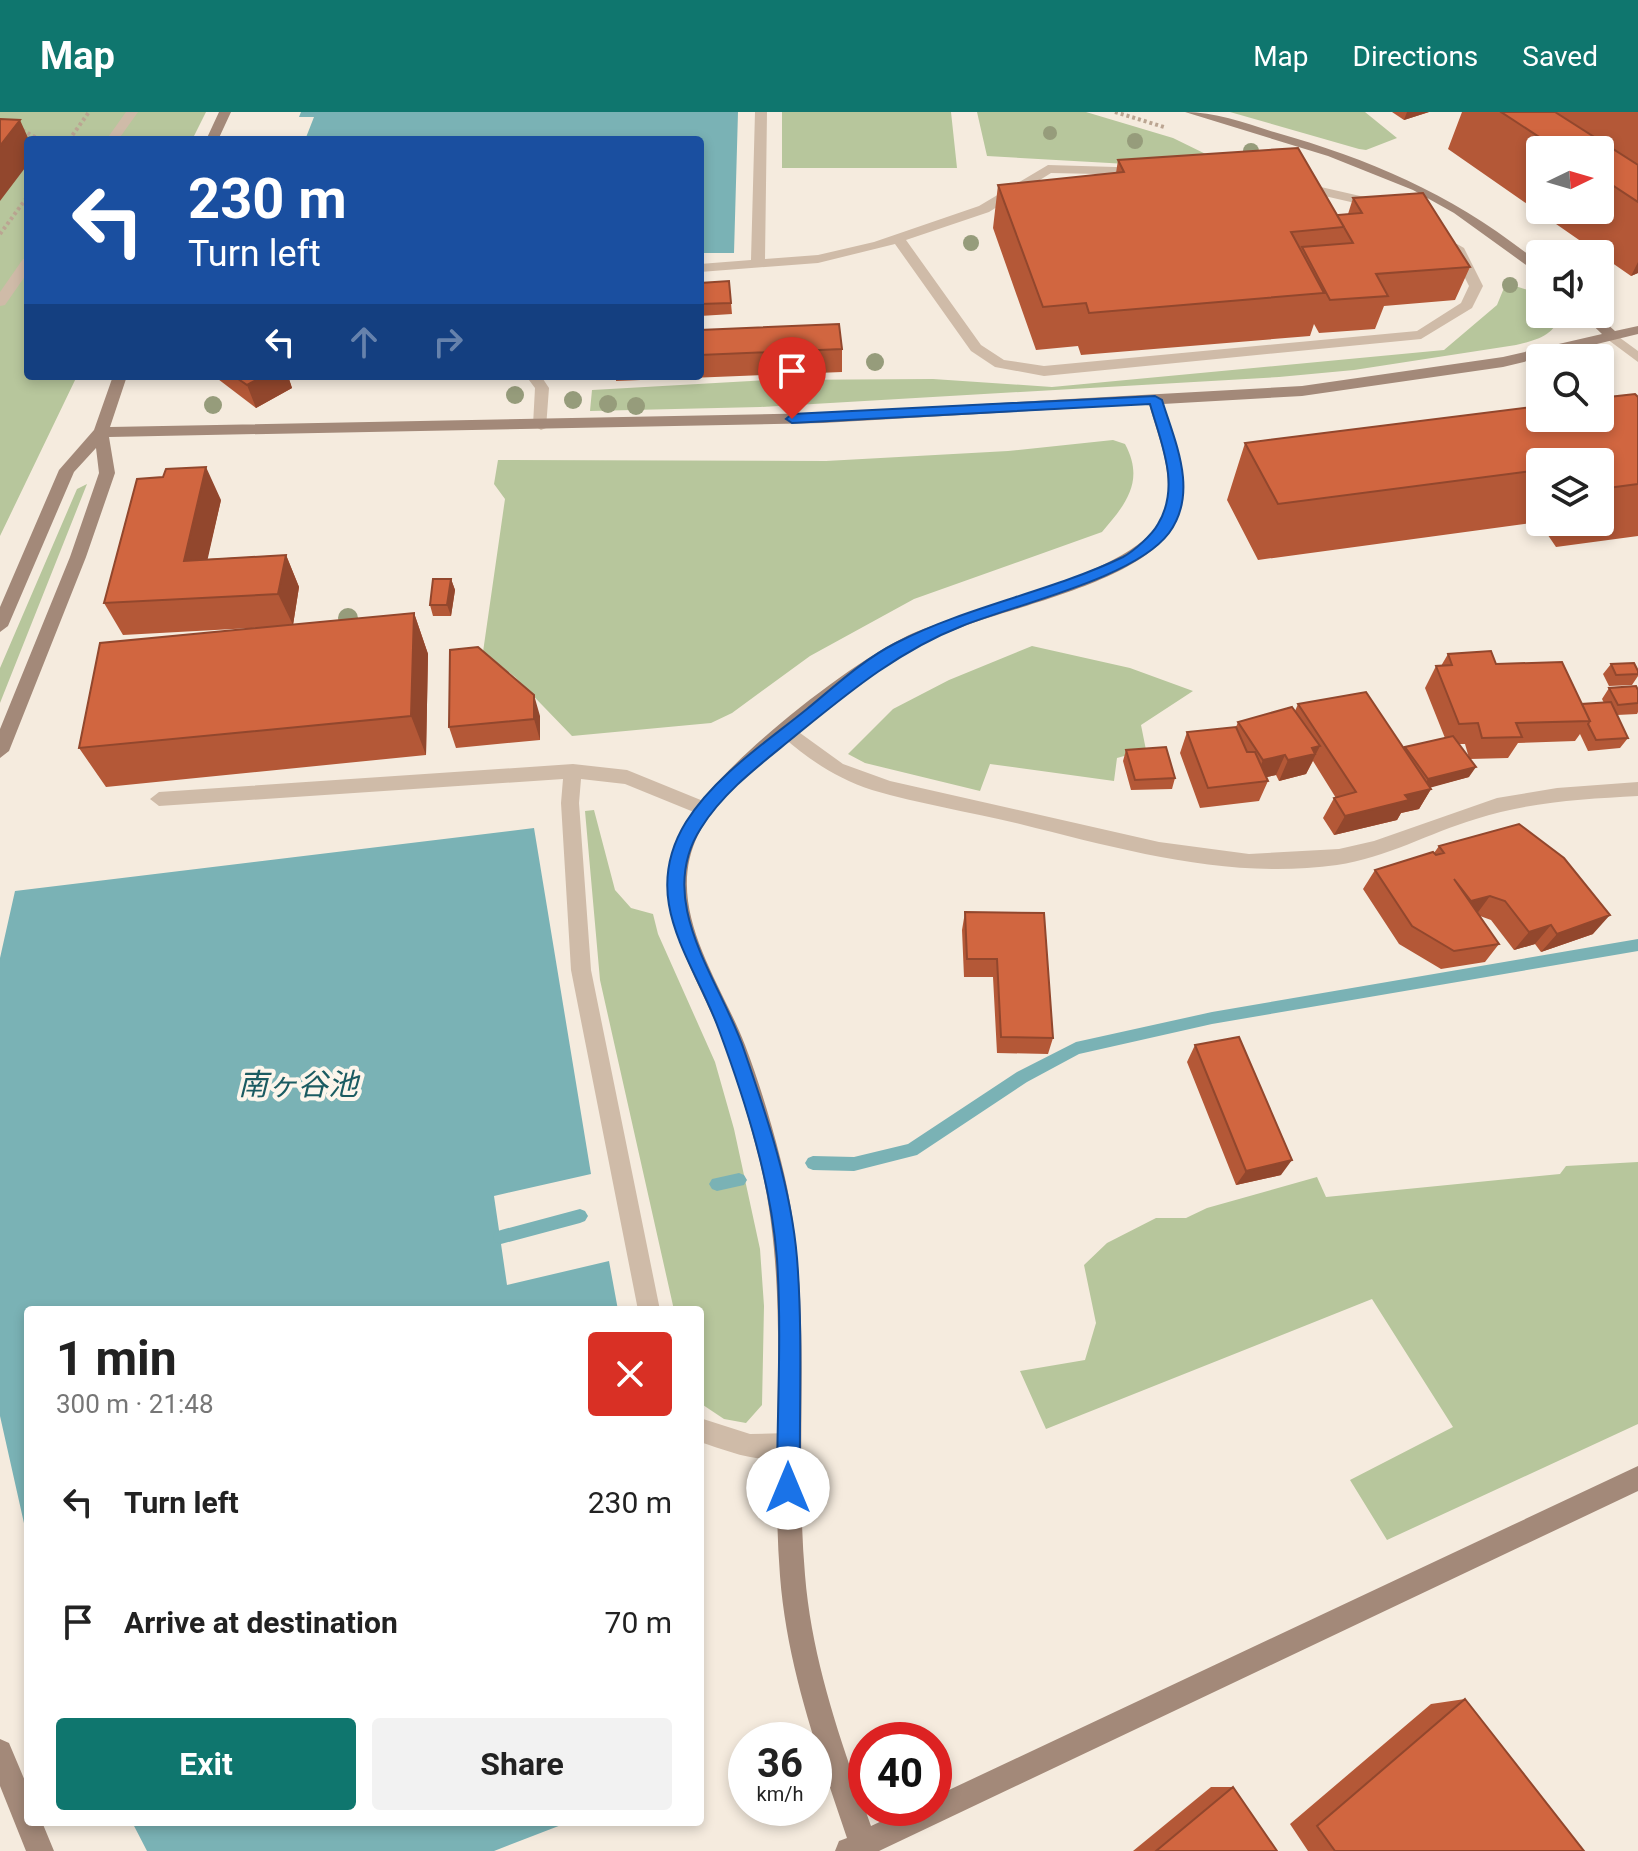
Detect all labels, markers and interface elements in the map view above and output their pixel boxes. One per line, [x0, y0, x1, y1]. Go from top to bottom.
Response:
text: Map [40, 34, 115, 78]
text: Map [1253, 40, 1309, 73]
text: Directions [1353, 40, 1478, 73]
text: Saved [1522, 40, 1598, 73]
north arrow [1526, 136, 1614, 224]
map controls [1526, 136, 1614, 536]
text: 230 m [188, 166, 347, 232]
icon: left [56, 168, 160, 272]
text: Turn left [188, 233, 321, 275]
button: sound [1526, 240, 1614, 328]
icon: left [258, 320, 302, 364]
icon: ahead [342, 320, 386, 364]
icon: right [426, 320, 470, 364]
pin [758, 337, 826, 419]
button: search [1526, 344, 1614, 432]
icon: arrive [770, 349, 814, 393]
button: layers [1526, 448, 1614, 536]
water label: 南ヶ谷池 [238, 1067, 361, 1102]
text: 1 min [56, 1330, 177, 1387]
button: close [588, 1332, 672, 1416]
text: 300 m · 21:48 [56, 1389, 214, 1419]
position arrow [746, 1446, 830, 1530]
icon: left [56, 1480, 100, 1524]
text: Turn left [124, 1485, 239, 1520]
text: 230 m [588, 1485, 672, 1520]
icon: arrive [56, 1600, 100, 1644]
text: Arrive at destination [124, 1605, 398, 1640]
text: 70 m [605, 1605, 672, 1640]
button: Exit [56, 1718, 356, 1810]
button: Share [372, 1718, 672, 1810]
speed limit sign: 40 [848, 1722, 952, 1826]
text: 36 [757, 1740, 803, 1787]
text: km/h [757, 1782, 803, 1806]

